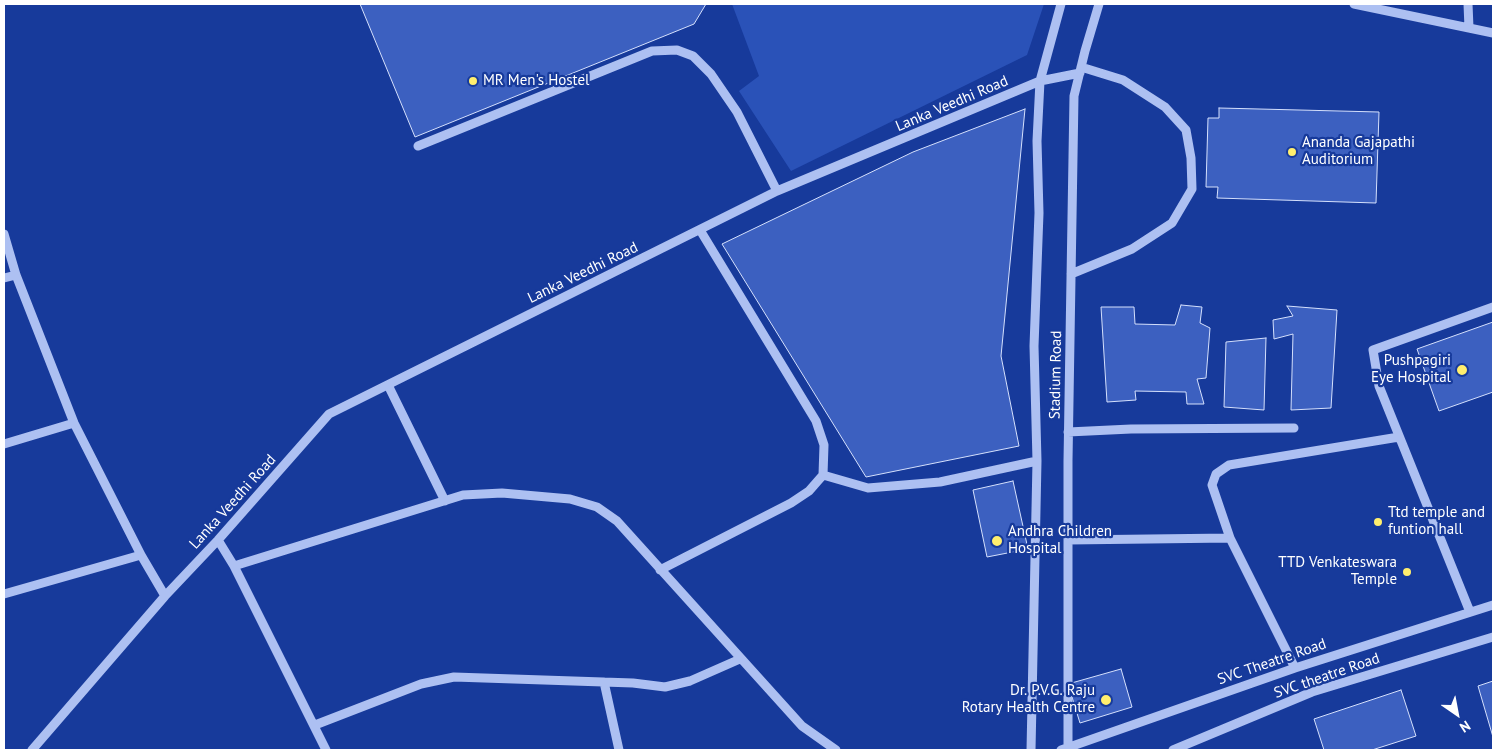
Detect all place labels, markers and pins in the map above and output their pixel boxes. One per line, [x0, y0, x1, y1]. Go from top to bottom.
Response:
place label: MR Men's Hostel [483, 72, 589, 90]
marker: MR Men's Hostel [467, 75, 479, 87]
place label: Ananda Gajapathi Auditorium [1302, 134, 1415, 169]
marker: Ananda Gajapathi Auditorium [1286, 146, 1298, 158]
place label: Pushpagiri Eye Hospital [1371, 352, 1451, 387]
marker: Pushpagiri Eye Hospital [1455, 363, 1469, 377]
place label: Ttd temple and funtion hall [1388, 504, 1485, 539]
marker: Ttd temple and funtion hall [1372, 516, 1384, 528]
place label: Andhra Children Hospital [1008, 523, 1112, 558]
marker: Andhra Children Hospital [990, 534, 1004, 548]
place label: TTD Venkateswara Temple [1278, 554, 1397, 589]
marker: TTD Venkateswara Temple [1401, 566, 1413, 578]
place label: Dr. P.V.G. Raju Rotary Health Centre [962, 682, 1095, 717]
marker: Dr. P.V.G. Raju Rotary Health Centre [1099, 693, 1113, 707]

